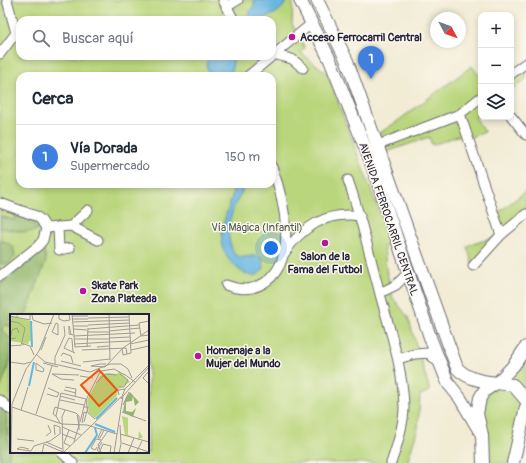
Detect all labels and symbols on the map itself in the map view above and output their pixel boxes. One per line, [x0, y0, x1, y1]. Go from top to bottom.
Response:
north arrow [430, 12, 466, 48]
place label: Acceso Ferrocarril Central [300, 31, 422, 44]
marker: Acceso Ferrocarril Central [287, 32, 297, 42]
pin: 1 [358, 46, 384, 79]
street label: AVENIDA FERROCARRIL CENTRAL [356, 141, 421, 298]
park label: Vía Mágica (Infantil) [211, 221, 303, 234]
your location [261, 238, 281, 258]
marker: Salon de la Fama del Futbol [320, 238, 330, 248]
place label: Salon de la Fama del Futbol [288, 250, 363, 276]
place label: Skate Park Zona Plateada [91, 279, 157, 305]
marker: Skate Park Zona Plateada [78, 286, 88, 296]
inset map [10, 314, 149, 453]
place label: Homenaje a la Mujer del Mundo [206, 344, 280, 370]
marker: Homenaje a la Mujer del Mundo [193, 351, 203, 361]

